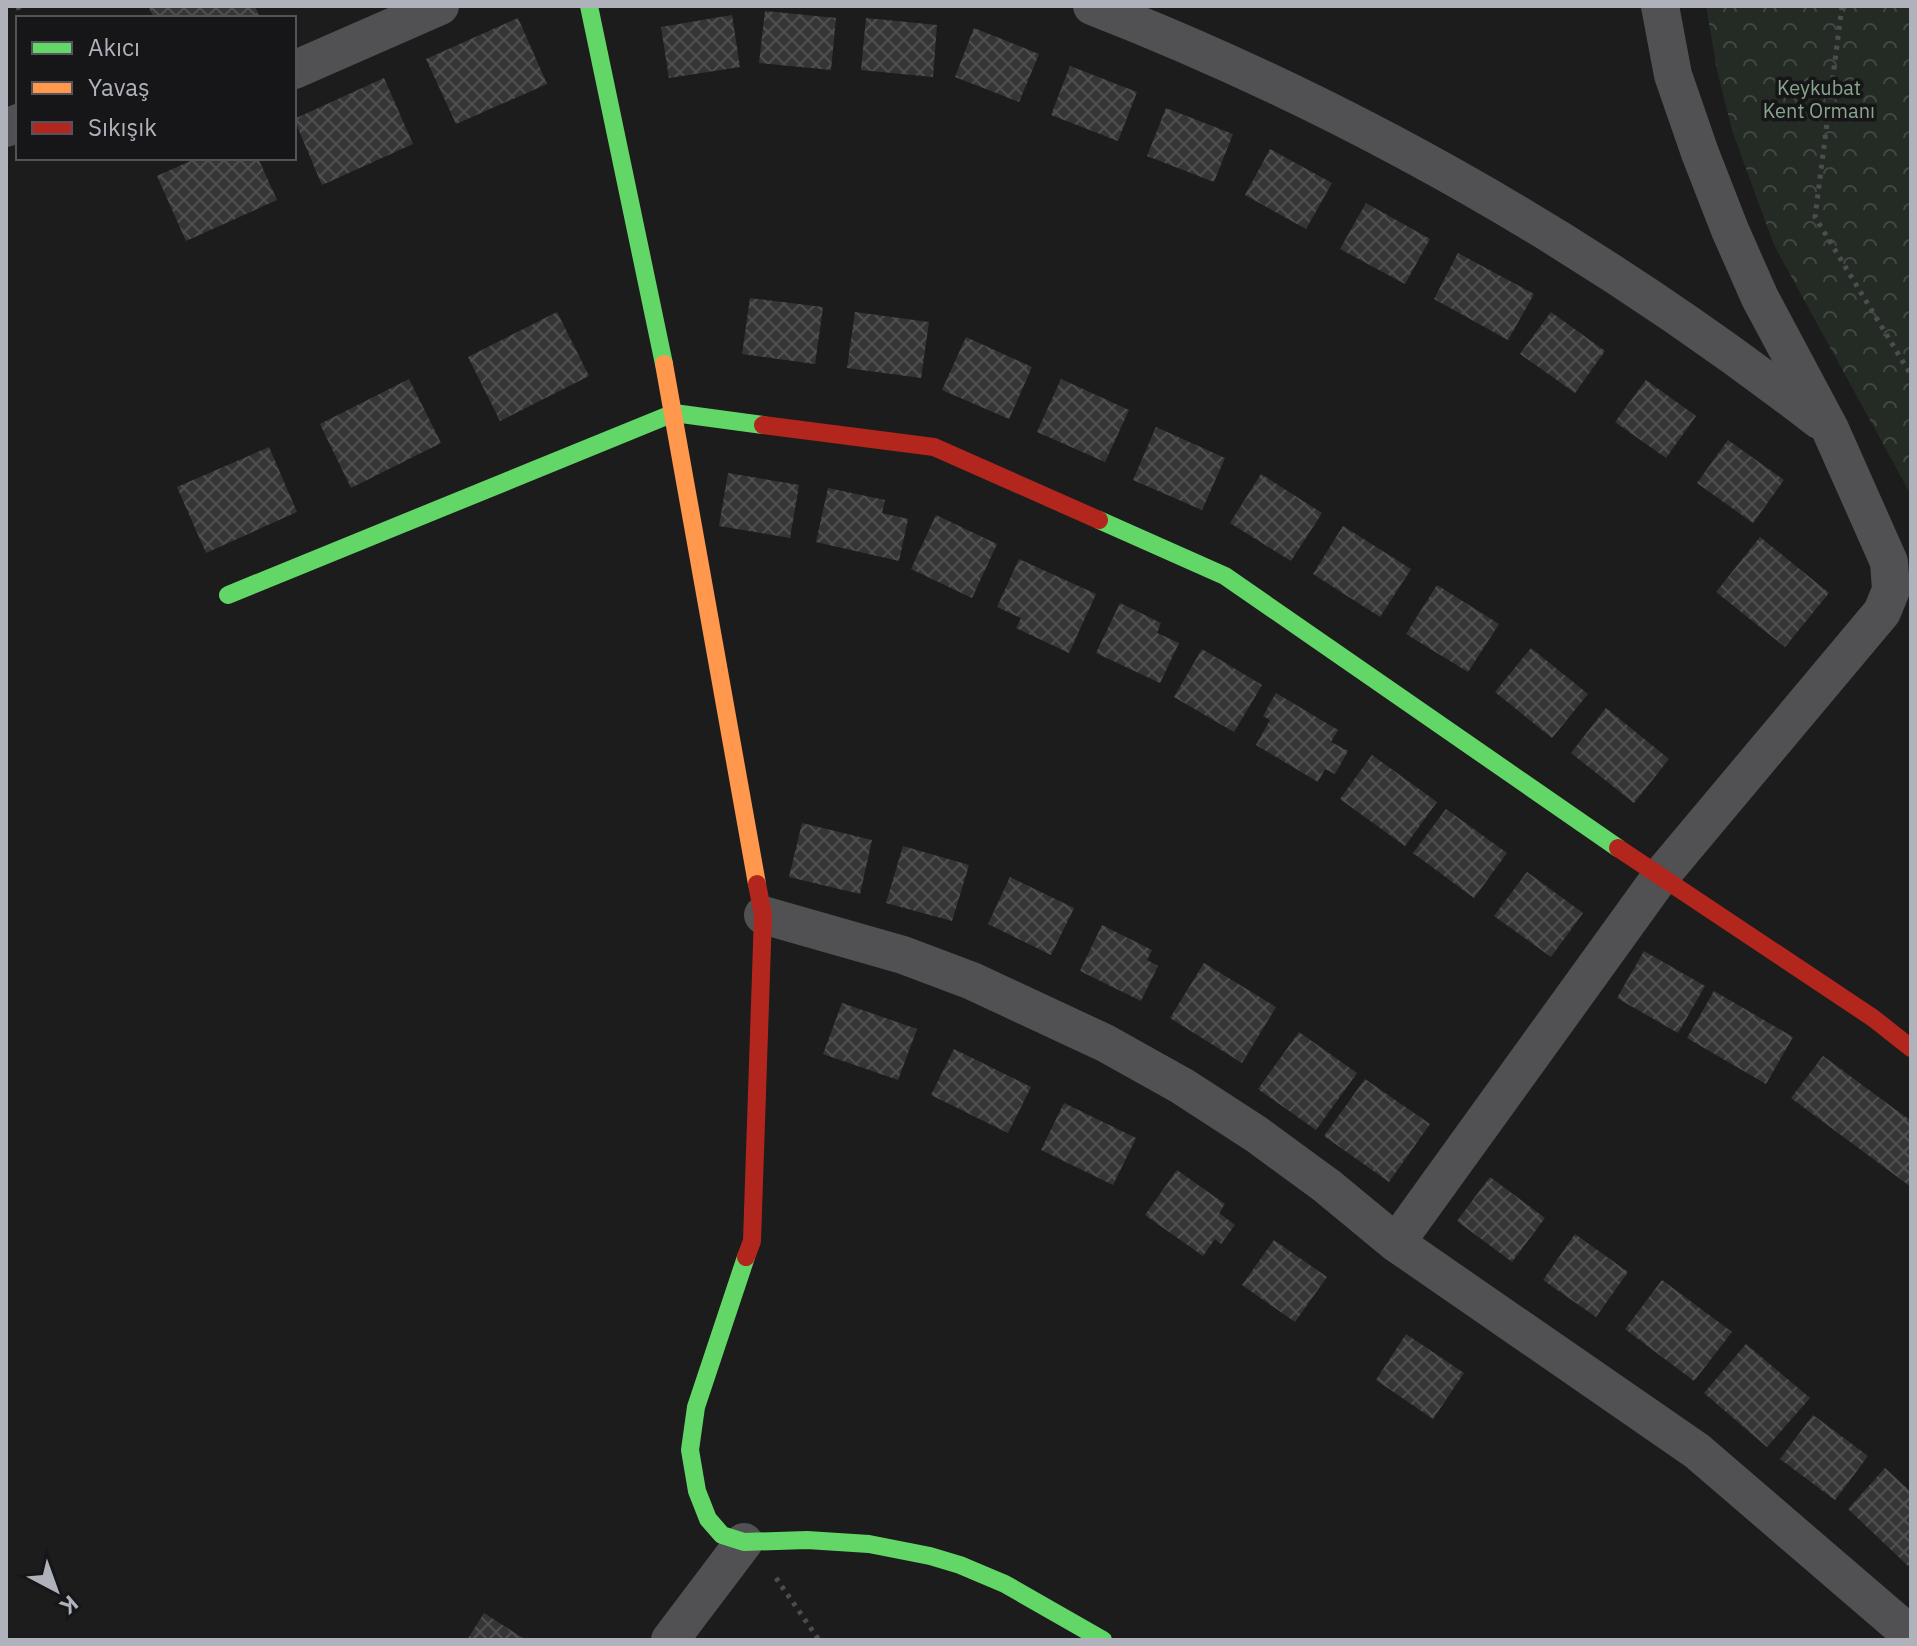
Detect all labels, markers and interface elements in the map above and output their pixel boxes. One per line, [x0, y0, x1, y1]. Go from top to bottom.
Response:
legend [16, 16, 296, 160]
text: Akıcı [88, 31, 140, 63]
text: Yavaş [88, 71, 150, 103]
park label: Keykubat Kent Ormanı [1763, 74, 1875, 124]
text: Sıkışık [88, 111, 157, 143]
north arrow [16, 1550, 96, 1630]
text: K [54, 1590, 85, 1622]

